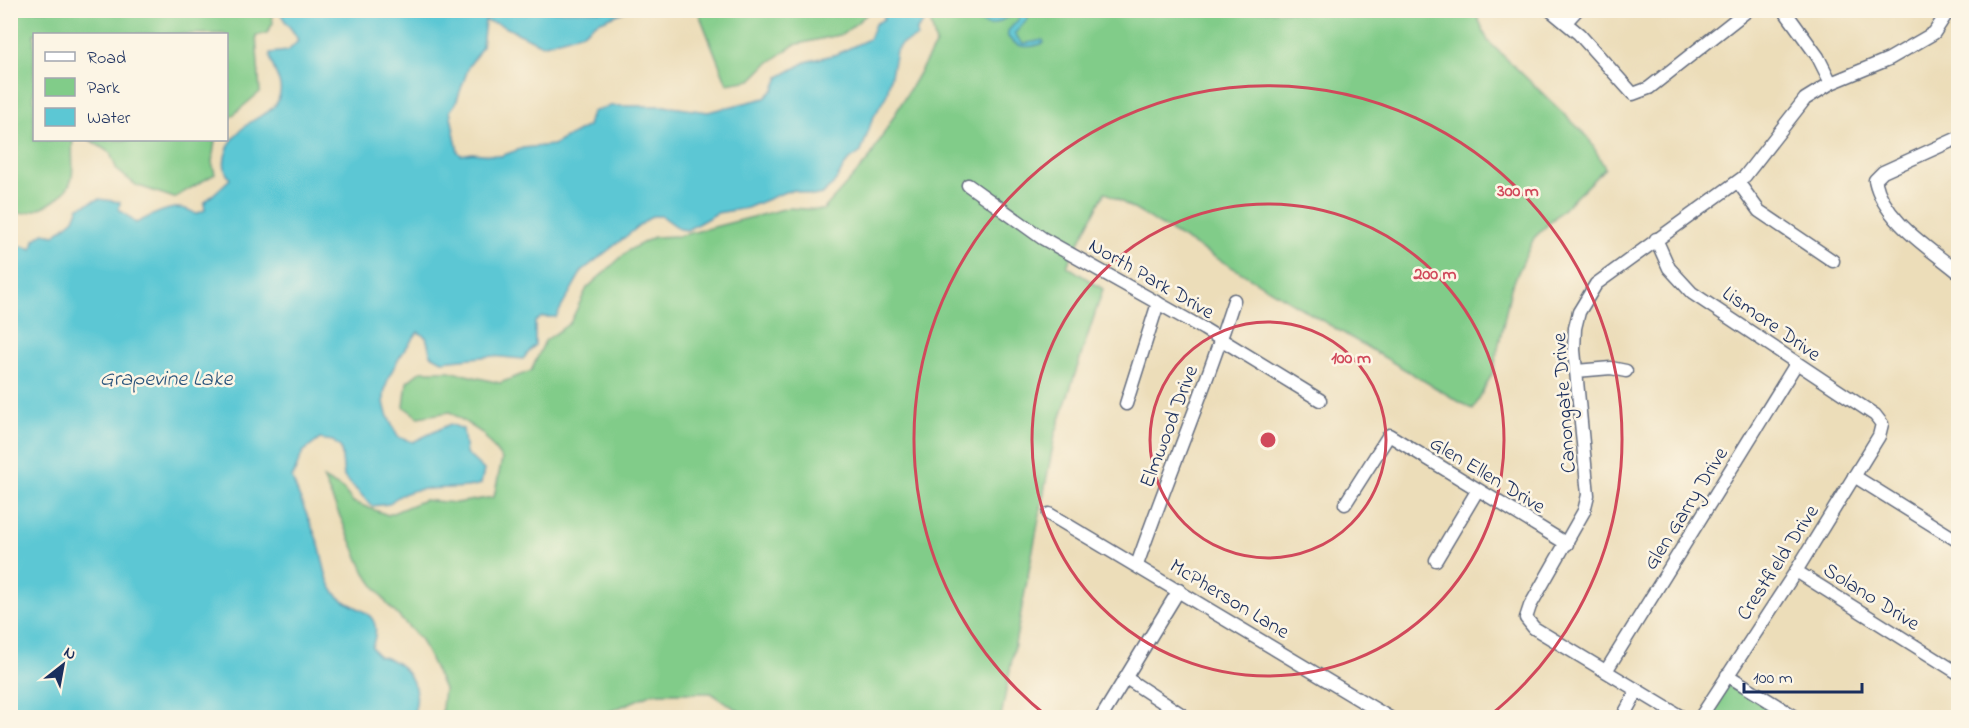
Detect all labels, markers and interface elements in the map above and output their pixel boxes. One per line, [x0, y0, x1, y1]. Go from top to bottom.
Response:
legend [33, 33, 228, 141]
text: Road [87, 46, 126, 72]
text: Park [87, 76, 120, 102]
text: Water [87, 106, 131, 132]
text: 300 m [1496, 179, 1539, 205]
street label: North Park Drive [1082, 232, 1220, 328]
text: 200 m [1413, 262, 1457, 288]
street label: Lismore Drive [1715, 280, 1827, 370]
street label: Canongate Drive [1545, 331, 1587, 474]
text: 100 m [1331, 346, 1371, 372]
street label: Elmwood Drive [1133, 361, 1207, 492]
water label: Grapevine Lake [100, 364, 233, 396]
street label: Glen Ellen Drive [1423, 429, 1551, 522]
centre of rings [1258, 430, 1278, 450]
street label: Glen Garry Drive [1637, 441, 1739, 577]
street label: Crestfield Drive [1730, 499, 1828, 627]
street label: McPherson Lane [1163, 552, 1295, 648]
street label: Solano Drive [1817, 556, 1926, 640]
north arrow [33, 635, 93, 695]
text: N [59, 641, 81, 667]
scale bar [1744, 656, 1862, 694]
text: 100 m [1753, 666, 1793, 692]

